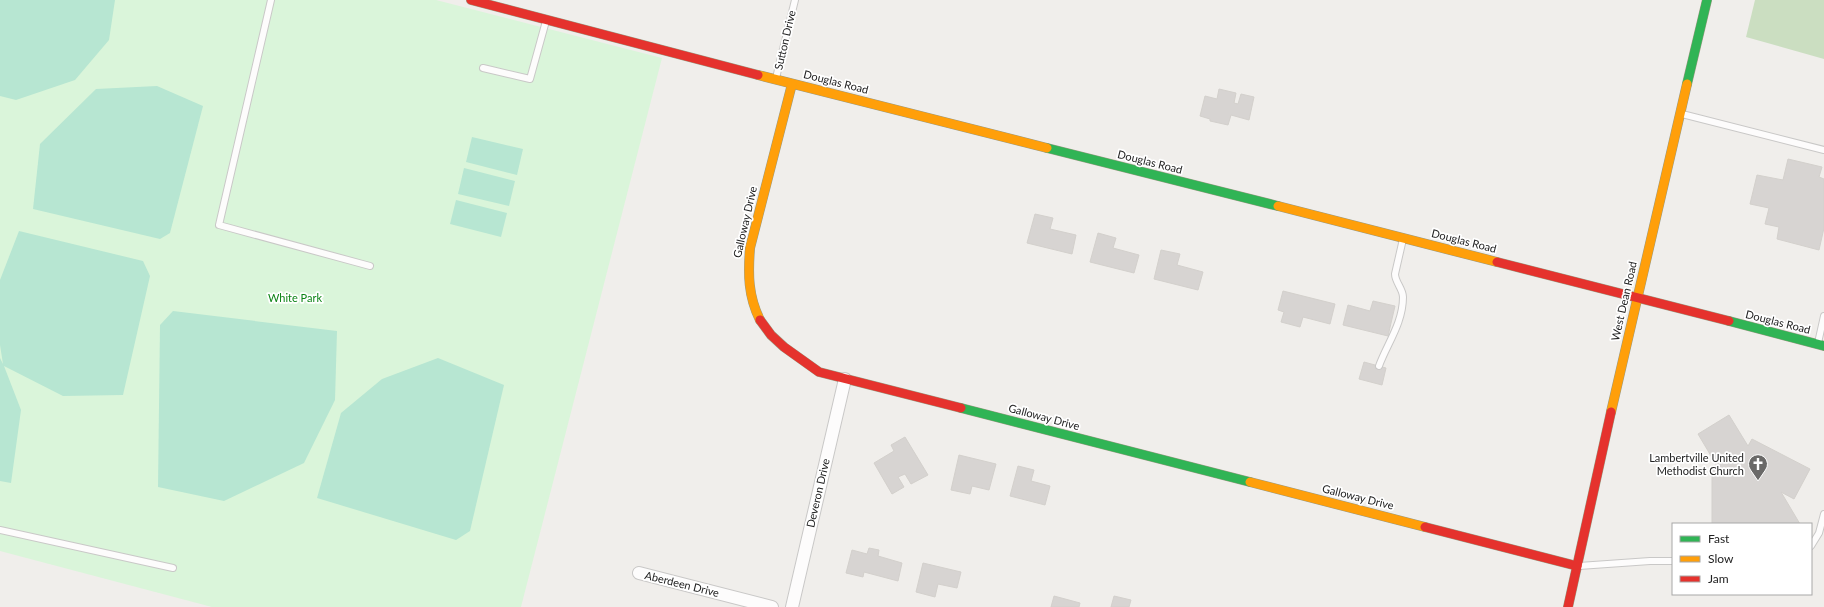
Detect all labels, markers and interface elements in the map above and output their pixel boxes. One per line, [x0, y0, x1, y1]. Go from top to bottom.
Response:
street label: Sutton Drive [771, 9, 798, 71]
street label: Douglas Road [802, 67, 870, 96]
street label: Douglas Road [1116, 147, 1184, 176]
street label: Galloway Drive [730, 185, 759, 259]
street label: Douglas Road [1430, 226, 1498, 255]
street label: West Dean Road [1608, 260, 1639, 342]
park label: White Park [268, 291, 322, 304]
street label: Douglas Road [1744, 307, 1812, 336]
street label: Galloway Drive [1007, 401, 1081, 432]
place label: Lambertville United Methodist Church [1649, 451, 1744, 477]
church icon: Lambertville United Methodist Church [1747, 453, 1769, 481]
street label: Deveron Drive [803, 457, 832, 529]
street label: Galloway Drive [1321, 481, 1395, 512]
legend [1672, 523, 1812, 595]
text: Fast [1708, 531, 1730, 546]
text: Slow [1708, 551, 1734, 566]
street label: Aberdeen Drive [644, 568, 721, 599]
text: Jam [1708, 571, 1729, 586]

